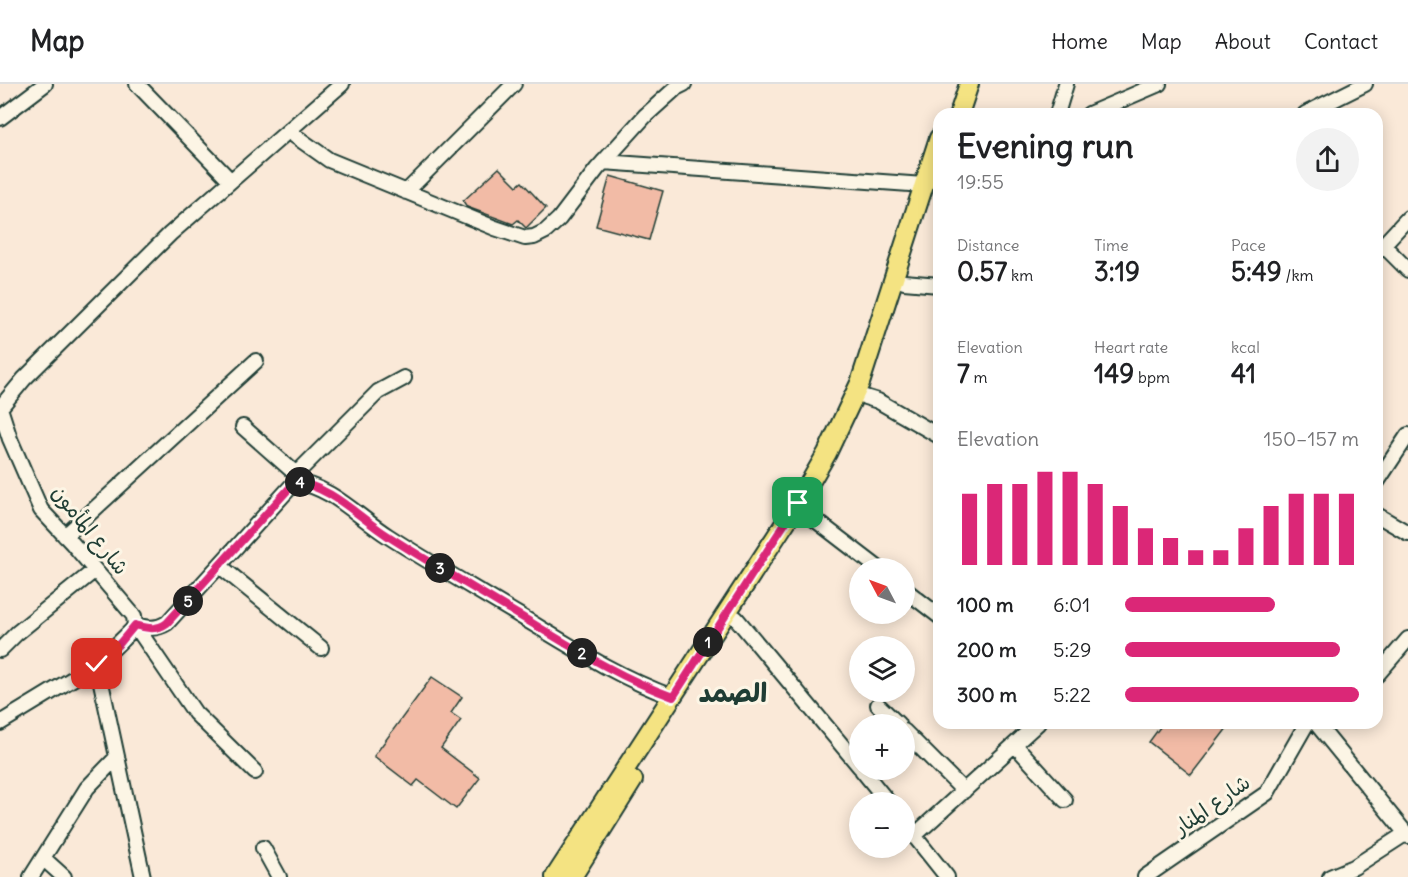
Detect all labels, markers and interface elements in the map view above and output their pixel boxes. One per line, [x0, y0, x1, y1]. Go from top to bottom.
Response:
text: Map [30, 23, 84, 59]
text: Home [1051, 28, 1108, 55]
text: Map [1141, 28, 1182, 55]
text: About [1215, 28, 1271, 55]
text: Contact [1304, 28, 1378, 55]
text: Evening run [957, 125, 1133, 167]
button: share [1296, 128, 1359, 191]
text: 19:55 [957, 169, 1004, 194]
text: Distance [957, 235, 1019, 255]
text: Time [1094, 235, 1129, 255]
text: Pace [1231, 235, 1266, 255]
text: 0.57 [957, 255, 1007, 288]
text: 3:19 [1094, 255, 1140, 288]
text: 5:49 [1231, 255, 1282, 288]
text: km [1007, 265, 1033, 285]
text: /km [1282, 265, 1314, 285]
text: Elevation [957, 337, 1023, 357]
text: Heart rate [1094, 337, 1168, 357]
text: kcal [1231, 337, 1260, 357]
text: 7 [957, 357, 970, 390]
text: 149 [1094, 357, 1134, 390]
text: 41 [1231, 357, 1256, 390]
text: m [970, 367, 988, 387]
text: bpm [1134, 367, 1170, 387]
text: Elevation [957, 426, 1039, 451]
text: 150–157 m [1264, 426, 1359, 451]
pin: 4 [285, 467, 315, 497]
text: 4 [295, 472, 305, 492]
pin [772, 477, 823, 528]
street label: شارع المأمون [44, 479, 135, 581]
icon: arrive [781, 486, 814, 519]
pin: 3 [425, 553, 455, 583]
text: 3 [435, 558, 445, 578]
north arrow [849, 558, 915, 624]
map controls [849, 558, 915, 858]
pin: 5 [173, 586, 203, 616]
text: 5 [183, 591, 193, 611]
text: 100 m [957, 592, 1014, 617]
text: 6:01 [1053, 592, 1090, 617]
pin: 1 [693, 627, 723, 657]
text: 1 [705, 632, 711, 652]
button: layers [849, 636, 915, 702]
text: 200 m [957, 637, 1017, 662]
text: 5:29 [1053, 637, 1091, 662]
pin [71, 638, 122, 689]
pin: 2 [567, 638, 597, 668]
text: 2 [578, 643, 586, 663]
icon: check [80, 647, 113, 680]
district label: الصمد [699, 675, 767, 709]
text: 300 m [957, 682, 1017, 707]
text: 5:22 [1053, 682, 1091, 707]
button: + [849, 714, 915, 780]
street label: شارع المنار [1167, 769, 1256, 843]
button: − [849, 792, 915, 858]

